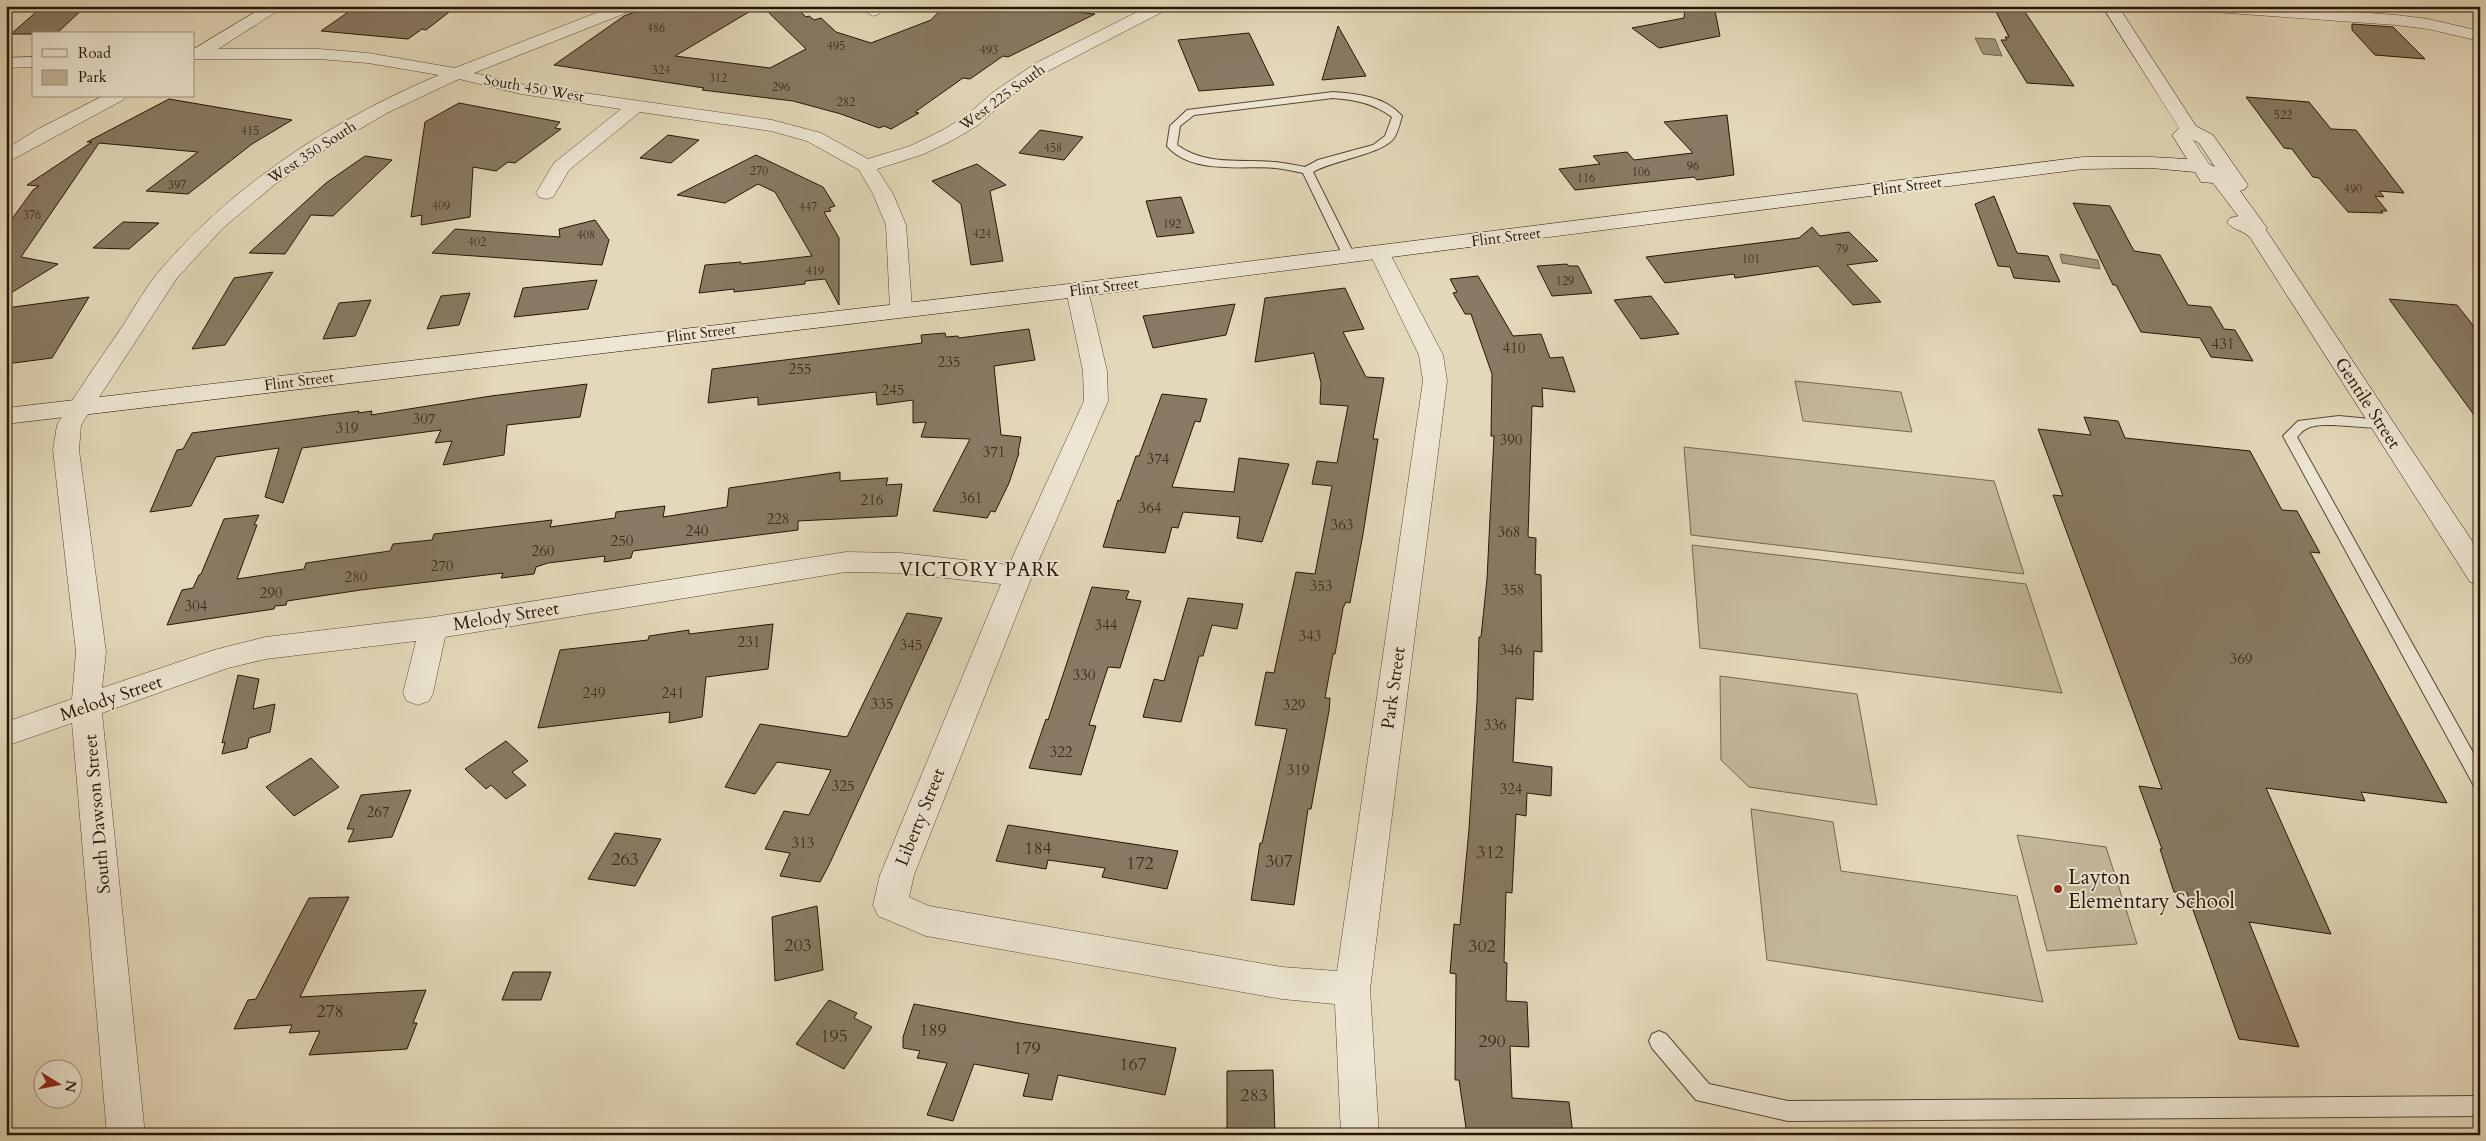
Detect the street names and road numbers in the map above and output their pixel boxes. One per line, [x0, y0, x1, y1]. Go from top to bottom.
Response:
street label: West 225 South [954, 59, 1049, 135]
street label: South 450 West [482, 69, 586, 107]
street label: West 350 South [263, 116, 360, 188]
street label: Flint Street [1871, 172, 1943, 200]
street label: Flint Street [1470, 223, 1542, 251]
street label: Flint Street [1068, 273, 1140, 301]
street label: Flint Street [665, 319, 737, 347]
street label: Gentile Street [2329, 353, 2407, 454]
street label: Flint Street [263, 367, 335, 395]
street label: Melody Street [451, 596, 561, 637]
street label: Park Street [1375, 645, 1412, 731]
street label: Melody Street [57, 669, 166, 728]
street label: South Dawson Street [78, 733, 117, 895]
street label: Liberty Street [889, 764, 952, 870]

